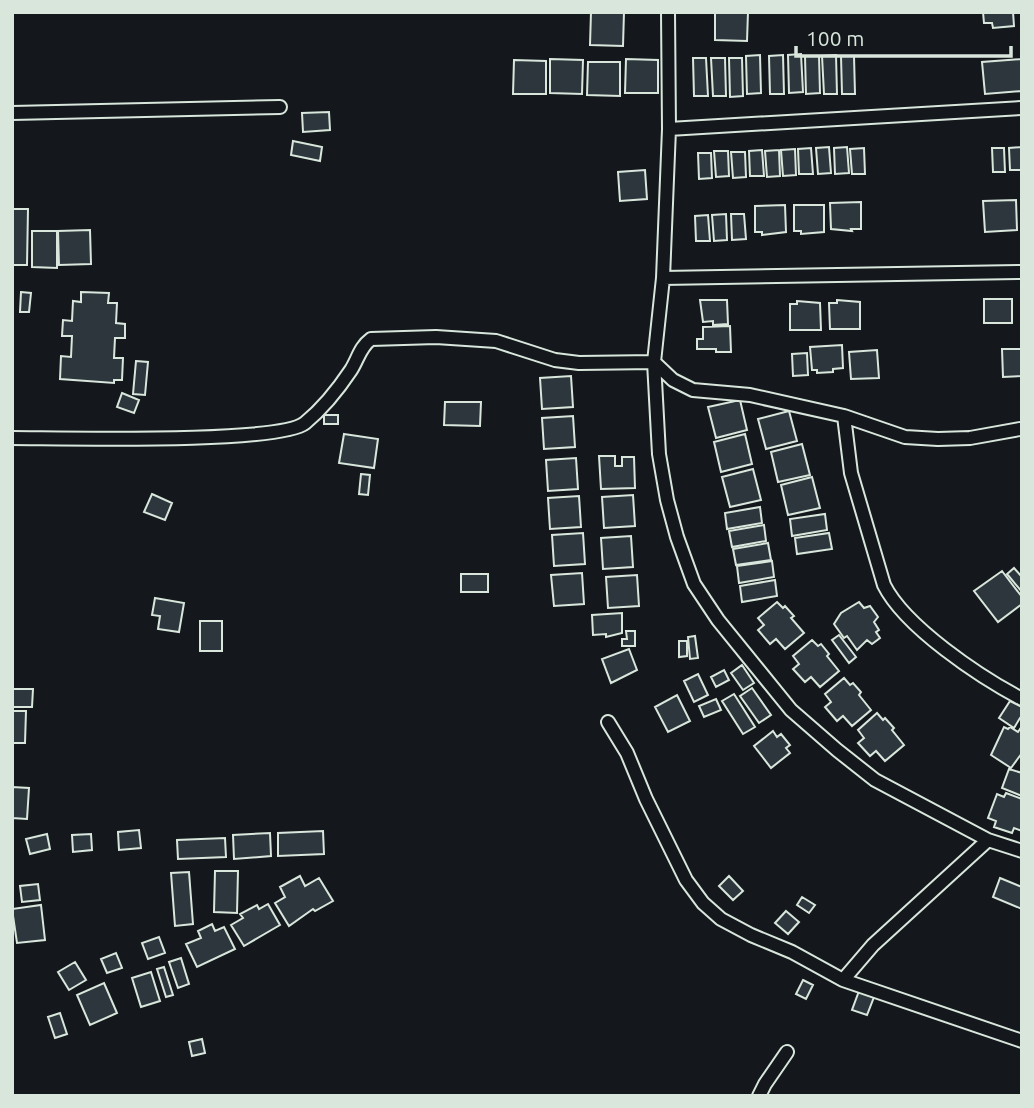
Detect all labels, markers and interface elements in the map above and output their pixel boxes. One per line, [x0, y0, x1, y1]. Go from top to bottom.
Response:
scale bar [796, 14, 1011, 58]
text: 100 m [806, 26, 864, 50]

